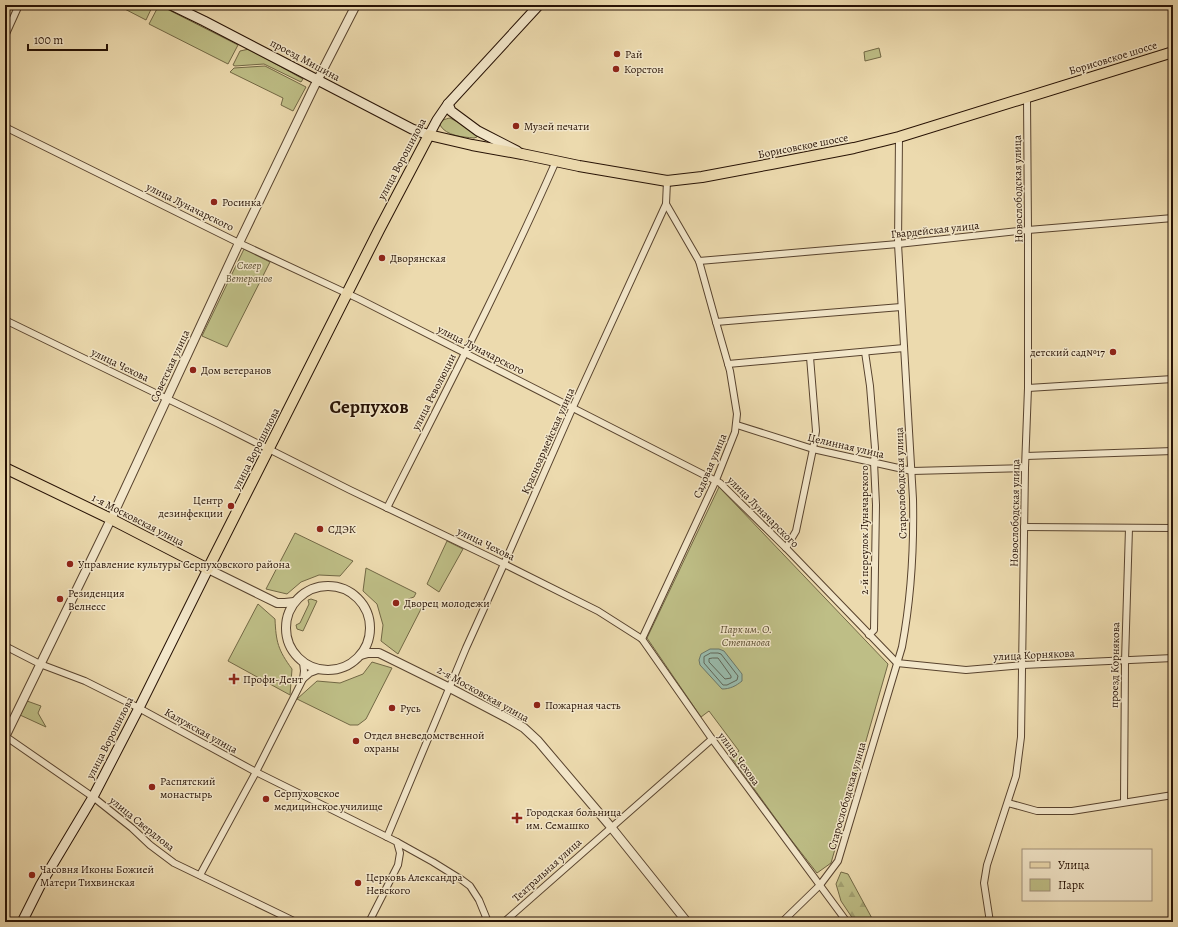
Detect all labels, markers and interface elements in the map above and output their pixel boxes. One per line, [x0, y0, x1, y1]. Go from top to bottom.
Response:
scale bar [28, 26, 107, 52]
text: 100 m [34, 32, 63, 48]
street label: проезд Мишина [267, 35, 344, 85]
street label: Борисовское шоссе [1067, 37, 1159, 79]
place label: Рай [625, 47, 642, 62]
marker: Рай [612, 49, 622, 59]
place label: Корстон [624, 62, 664, 77]
marker: Корстон [611, 64, 621, 74]
street label: улица Ворошилова [374, 115, 430, 203]
place label: Музей печати [524, 119, 589, 134]
marker: Музей печати [511, 121, 521, 131]
street label: Борисовское шоссе [757, 130, 849, 162]
street label: Новослободская улица [1010, 134, 1026, 243]
street label: улица Луначарского [143, 179, 237, 235]
place label: Росинка [222, 195, 262, 210]
marker: Росинка [209, 197, 219, 207]
street label: Гвардейская улица [890, 218, 981, 242]
place label: Дворянская [390, 251, 446, 266]
marker: Дворянская [377, 253, 387, 263]
park label: Сквер Ветеранов [226, 258, 272, 286]
street label: улица Луначарского [434, 321, 527, 379]
street label: Советская улица [147, 327, 194, 405]
street label: улица Чехова [88, 344, 152, 386]
place label: детский сад№17 [1029, 345, 1105, 360]
marker: детский сад№17 [1108, 347, 1118, 357]
street label: улица Революции [408, 351, 460, 434]
place label: Дом ветеранов [201, 363, 271, 378]
marker: Дом ветеранов [188, 365, 198, 375]
street label: Красноармейская улица [518, 385, 579, 497]
district label: Серпухов [329, 394, 409, 420]
street label: улица Ворошилова [228, 404, 284, 494]
street label: Старослободская улица [892, 426, 910, 539]
street label: Целинная улица [806, 430, 887, 462]
street label: Садовая улица [690, 431, 731, 501]
street label: Новослободская улица [1007, 458, 1023, 567]
street label: 2-й переулок Луначарского [857, 465, 872, 595]
street label: улица Луначарского [723, 472, 802, 551]
street label: 1-я Московская улица [89, 490, 188, 550]
place label: Центр дезинфекции [158, 493, 223, 521]
marker: Центр дезинфекции [226, 501, 236, 511]
place label: СДЭК [328, 522, 356, 537]
street label: улица Чехова [454, 523, 518, 565]
marker: СДЭК [315, 524, 325, 534]
place label: Управление культуры Серпуховского района [78, 557, 291, 572]
marker: Управление культуры Серпуховского района [65, 559, 75, 569]
place label: Резиденция Велнесс [68, 586, 124, 614]
marker: Резиденция Велнесс [55, 594, 65, 604]
place label: Дворец молодежи [404, 596, 490, 611]
marker: Дворец молодежи [391, 598, 401, 608]
street label: проезд Корнякова [1107, 621, 1123, 708]
park label: Парк им. О. Степанова [720, 622, 772, 650]
street label: улица Корнякова [992, 645, 1076, 665]
street label: 2-я Московская улица [434, 662, 533, 726]
place label: Профи-Дент [243, 672, 303, 687]
marker: Профи-Дент [228, 673, 240, 685]
street label: улица Ворошилова [82, 693, 138, 783]
place label: Пожарная часть [545, 698, 621, 713]
marker: Пожарная часть [532, 700, 542, 710]
place label: Русь [400, 701, 421, 716]
marker: Русь [387, 703, 397, 713]
street label: Калужская улица [162, 705, 241, 758]
place label: Отдел вневедомственной охраны [364, 728, 484, 756]
street label: улица Чехова [714, 729, 764, 789]
marker: Отдел вневедомственной охраны [351, 736, 361, 746]
street label: Старослободская улица [824, 739, 870, 852]
place label: Распятский монастырь [160, 774, 215, 802]
marker: Распятский монастырь [147, 782, 157, 792]
place label: Серпуховское медицинское училище [274, 786, 383, 814]
street label: улица Свердлова [106, 792, 178, 855]
marker: Серпуховское медицинское училище [261, 794, 271, 804]
place label: Городская больница им. Семашко [526, 805, 622, 833]
marker: Городская больница им. Семашко [511, 812, 523, 824]
street label: Театральная улица [509, 834, 586, 905]
legend [1022, 849, 1152, 901]
text: Улица [1058, 857, 1090, 873]
place label: Часовня Иконы Божией Матери Тихвинская [40, 862, 154, 890]
marker: Часовня Иконы Божией Матери Тихвинская [27, 870, 37, 880]
place label: Церковь Александра Невского [366, 870, 464, 898]
text: Парк [1058, 877, 1084, 893]
marker: Церковь Александра Невского [353, 878, 363, 888]

